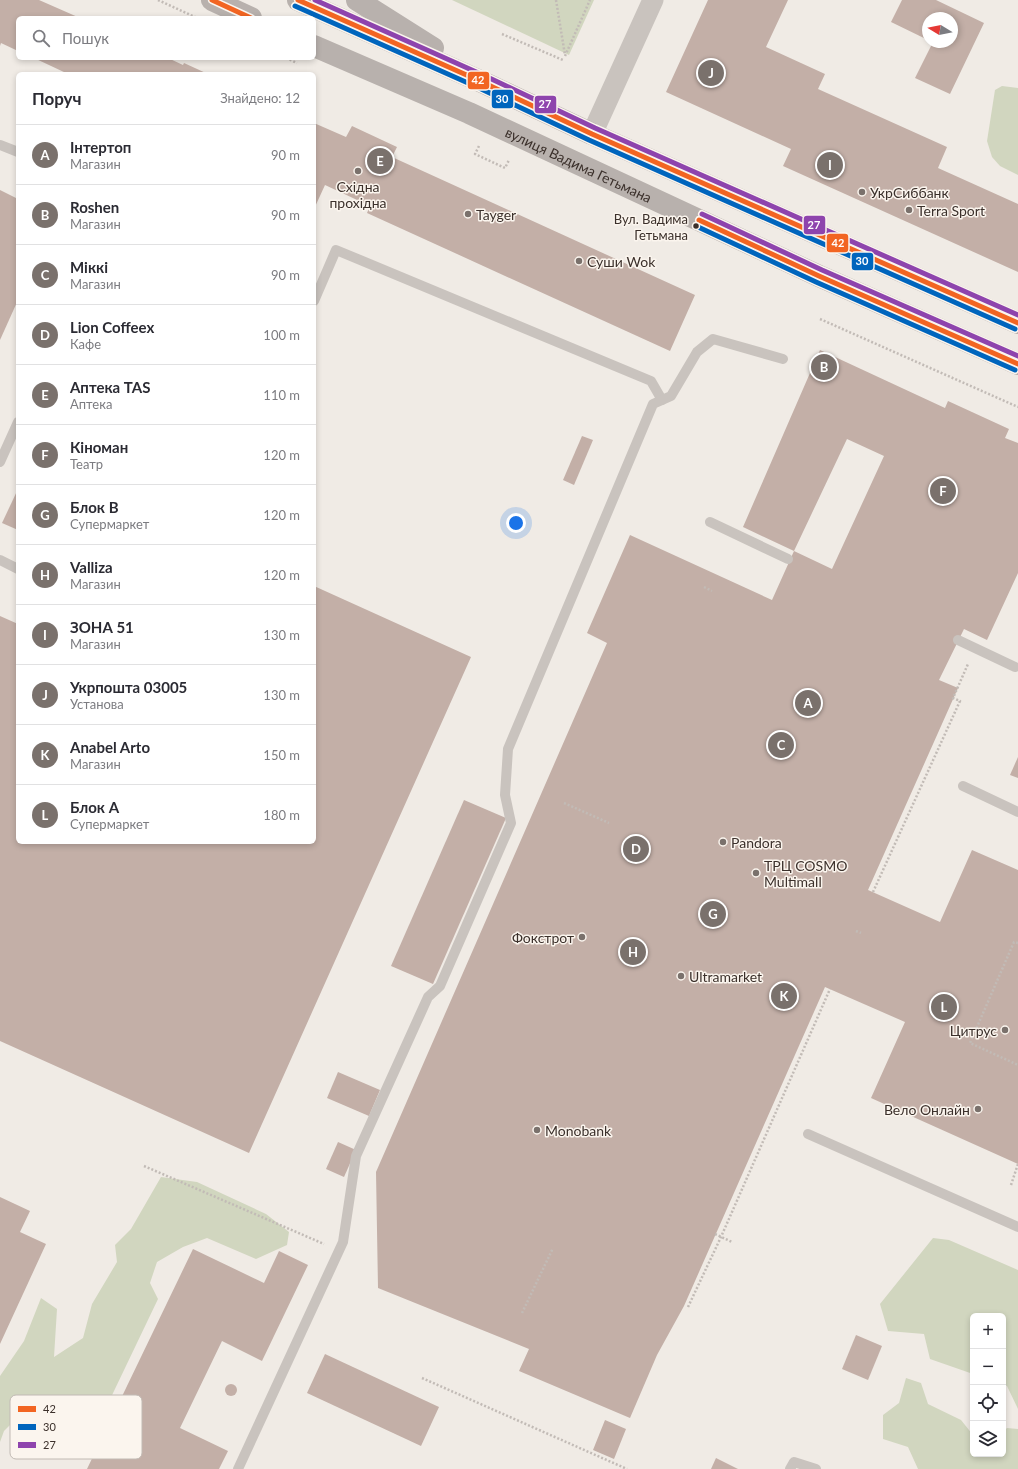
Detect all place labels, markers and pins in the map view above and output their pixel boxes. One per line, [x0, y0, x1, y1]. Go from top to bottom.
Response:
pin: J [698, 58, 724, 88]
pin: E [367, 146, 393, 176]
pin: I [817, 150, 843, 180]
marker: Східна прохідна [353, 166, 363, 176]
place label: Східна прохідна [329, 178, 387, 211]
place label: УкрСиббанк [870, 184, 949, 201]
marker: УкрСиббанк [857, 187, 867, 197]
place label: Terra Sport [917, 202, 985, 219]
marker: Terra Sport [904, 205, 914, 215]
place label: Tayger [476, 206, 516, 223]
marker: Tayger [463, 209, 473, 219]
place label: Вул. Вадима Гетьмана [614, 211, 688, 243]
marker: Вул. Вадима Гетьмана [691, 221, 701, 231]
place label: Суши Wok [587, 253, 656, 270]
marker: Суши Wok [574, 256, 584, 266]
pin: B [811, 352, 837, 382]
pin: F [930, 476, 956, 506]
pin: A [795, 688, 821, 718]
pin: C [768, 730, 794, 760]
pin: D [623, 834, 649, 864]
place label: Pandora [731, 834, 782, 851]
marker: Pandora [718, 837, 728, 847]
place label: ТРЦ COSMO Multimall [764, 857, 847, 890]
marker: ТРЦ COSMO Multimall [751, 868, 761, 878]
pin: G [700, 899, 726, 929]
place label: Фокстрот [512, 929, 574, 946]
marker: Фокстрот [577, 932, 587, 942]
pin: H [620, 937, 646, 967]
place label: Ultramarket [689, 968, 762, 985]
marker: Ultramarket [676, 971, 686, 981]
pin: K [771, 981, 797, 1011]
pin: L [931, 992, 957, 1022]
place label: Цитрус [950, 1022, 997, 1039]
marker: Цитрус [1000, 1025, 1010, 1035]
place label: Вело Онлайн [884, 1101, 970, 1118]
marker: Вело Онлайн [973, 1104, 983, 1114]
place label: Monobank [545, 1122, 612, 1139]
marker: Monobank [532, 1125, 542, 1135]

